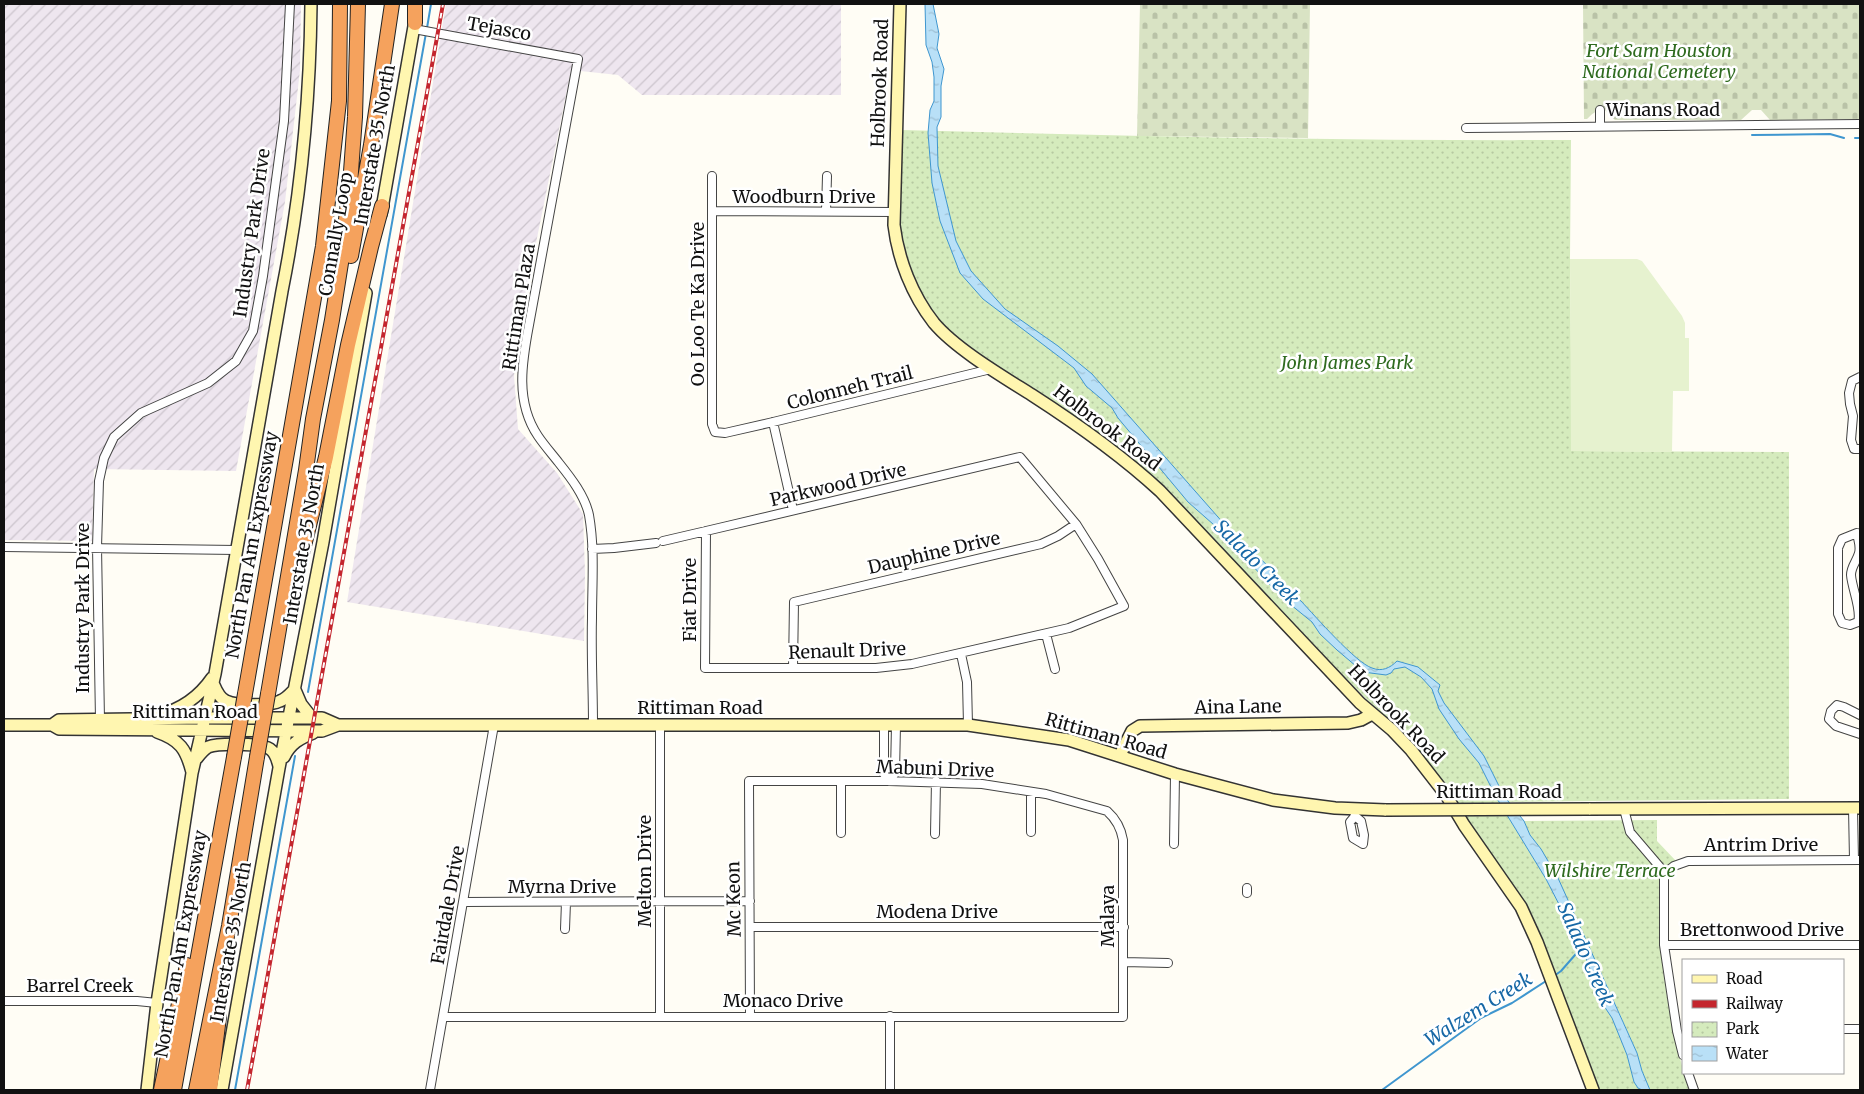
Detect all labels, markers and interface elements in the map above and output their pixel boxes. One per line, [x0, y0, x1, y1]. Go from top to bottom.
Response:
street label: Tejasco [465, 12, 533, 45]
street label: Holbrook Road [866, 18, 893, 148]
park label: Fort Sam Houston National Cemetery [1582, 39, 1736, 83]
street label: Interstate 35 North [349, 63, 400, 227]
street label: Winans Road [1605, 98, 1720, 121]
street label: Industry Park Drive [228, 147, 275, 319]
street label: Connally Loop [313, 170, 358, 298]
street label: Woodburn Drive [732, 185, 875, 208]
street label: Oo Loo Te Ka Drive [686, 222, 709, 386]
street label: Rittiman Plaza [497, 241, 540, 372]
park label: John James Park [1279, 351, 1413, 374]
street label: Colonneh Trail [785, 361, 915, 414]
street label: Holbrook Road [1049, 380, 1166, 476]
street label: North Pan Am Expressway [220, 429, 283, 660]
street label: Parkwood Drive [768, 458, 908, 511]
street label: Interstate 35 North [278, 462, 329, 626]
water label: Salado Creek [1209, 514, 1305, 610]
street label: Industry Park Drive [71, 523, 94, 693]
street label: Dauphine Drive [866, 526, 1002, 579]
street label: Fiat Drive [678, 558, 701, 642]
street label: Renault Drive [788, 637, 906, 664]
street label: Holbrook Road [1343, 659, 1449, 768]
street label: Aina Lane [1193, 694, 1282, 719]
street label: Rittiman Road [637, 696, 763, 719]
street label: Rittiman Road [132, 700, 258, 723]
street label: Rittiman Road [1043, 707, 1170, 764]
street label: Mabuni Drive [876, 755, 994, 782]
street label: Rittiman Road [1436, 780, 1562, 803]
street label: Melton Drive [633, 815, 656, 927]
street label: North Pan Am Expressway [149, 828, 212, 1059]
street label: Antrim Drive [1703, 833, 1818, 856]
street label: Fairdale Drive [426, 844, 469, 966]
park label: Wilshire Terrace [1544, 859, 1676, 882]
street label: Interstate 35 North [205, 860, 256, 1024]
street label: Mc Keon [721, 861, 746, 937]
street label: Myrna Drive [508, 875, 616, 898]
street label: Malaya [1096, 884, 1119, 947]
water label: Salado Creek [1552, 898, 1620, 1010]
street label: Modena Drive [876, 900, 998, 923]
street label: Brettonwood Drive [1680, 918, 1844, 941]
legend [1682, 959, 1844, 1074]
water label: Walzem Creek [1420, 966, 1537, 1052]
text: Road [1726, 969, 1762, 988]
street label: Barrel Creek [27, 974, 134, 997]
street label: Monaco Drive [723, 989, 843, 1012]
text: Railway [1726, 994, 1783, 1013]
text: Park [1726, 1019, 1760, 1038]
text: Water [1725, 1044, 1769, 1063]

